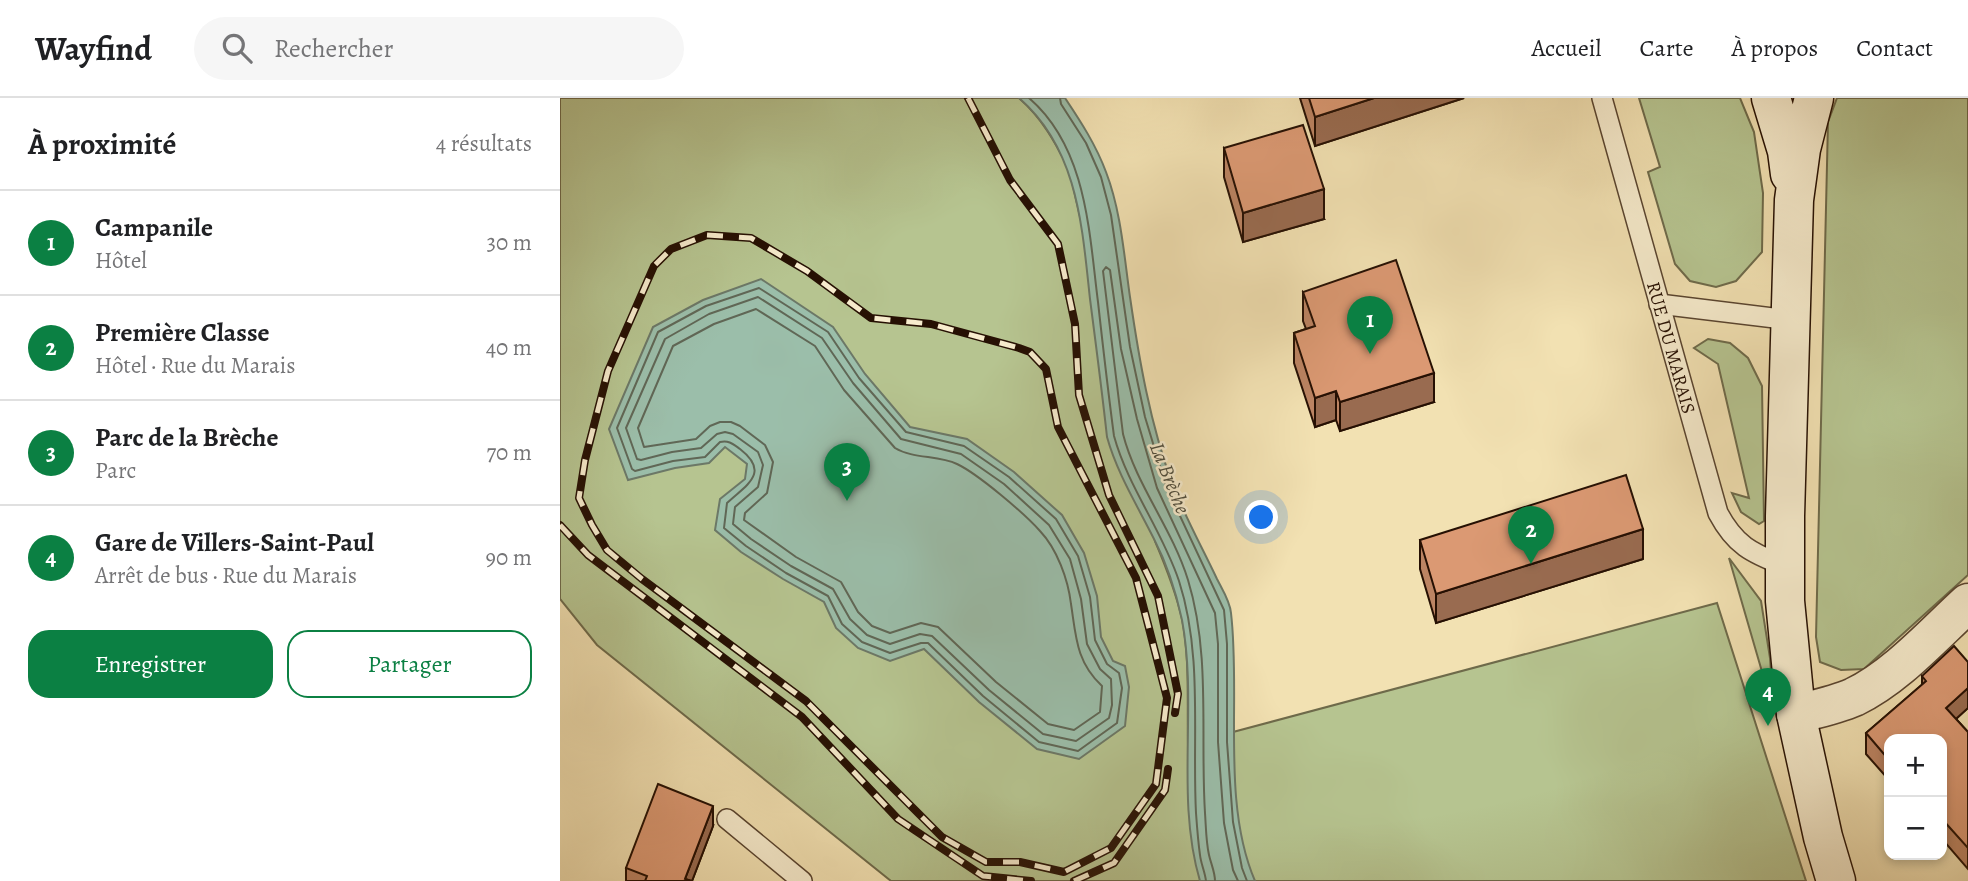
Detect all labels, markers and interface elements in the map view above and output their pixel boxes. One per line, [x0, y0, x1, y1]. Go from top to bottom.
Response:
search box [194, 17, 684, 80]
text: Wayfind [35, 26, 152, 71]
icon: search [218, 29, 256, 67]
text: Rechercher [274, 31, 393, 66]
text: Accueil [1531, 32, 1601, 64]
text: Carte [1639, 32, 1694, 64]
text: À propos [1732, 32, 1818, 64]
text: Contact [1856, 32, 1933, 64]
text: À proximité [28, 124, 176, 164]
text: 4 résultats [436, 128, 532, 159]
text: Campanile [95, 210, 213, 245]
text: 1 [47, 227, 55, 258]
text: 30 m [486, 227, 532, 258]
text: Hôtel [95, 245, 147, 276]
street label: RUE DU MARAIS [1640, 279, 1702, 417]
pin: 1 [1347, 296, 1393, 354]
text: Première Classe [95, 315, 270, 350]
text: 2 [45, 332, 57, 363]
text: 40 m [486, 332, 532, 363]
text: Hôtel · Rue du Marais [95, 350, 296, 381]
text: Parc de la Brèche [95, 420, 278, 455]
text: 3 [46, 437, 56, 468]
text: 70 m [486, 437, 532, 468]
water label: La Brèche [1143, 438, 1197, 518]
pin: 3 [824, 443, 870, 501]
text: Parc [95, 455, 136, 486]
your location [1244, 500, 1278, 534]
pin: 2 [1508, 506, 1554, 564]
text: Gare de Villers-Saint-Paul [95, 525, 374, 560]
text: 4 [46, 542, 56, 573]
text: 90 m [486, 542, 532, 573]
text: Arrêt de bus · Rue du Marais [95, 560, 357, 591]
button: Enregistrer [28, 630, 273, 698]
button: Partager [287, 630, 532, 698]
pin: 4 [1745, 668, 1791, 726]
map controls [1884, 734, 1947, 860]
button: + [1884, 734, 1947, 797]
button: − [1884, 797, 1947, 860]

